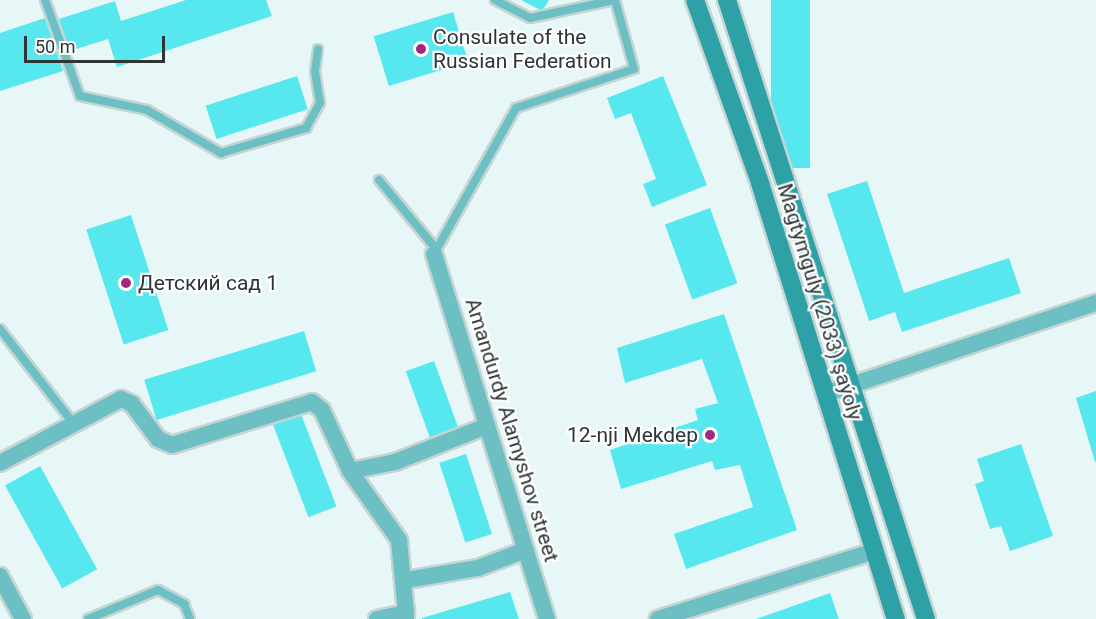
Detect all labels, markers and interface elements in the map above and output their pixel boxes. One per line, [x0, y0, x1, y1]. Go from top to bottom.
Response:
scale bar [27, 24, 168, 62]
place label: Consulate of the Russian Federation [433, 24, 612, 74]
text: 50 m [35, 36, 75, 57]
marker: Consulate of the Russian Federation [414, 42, 428, 56]
street label: Magtymguly (2033) şaýoly [772, 181, 868, 423]
place label: Детский сад 1 [138, 270, 278, 296]
marker: Детский сад 1 [119, 276, 133, 290]
street label: Amandurdy Alamyshov street [460, 295, 564, 565]
place label: 12-nji Mekdep [567, 422, 698, 448]
marker: 12-nji Mekdep [703, 428, 717, 442]

